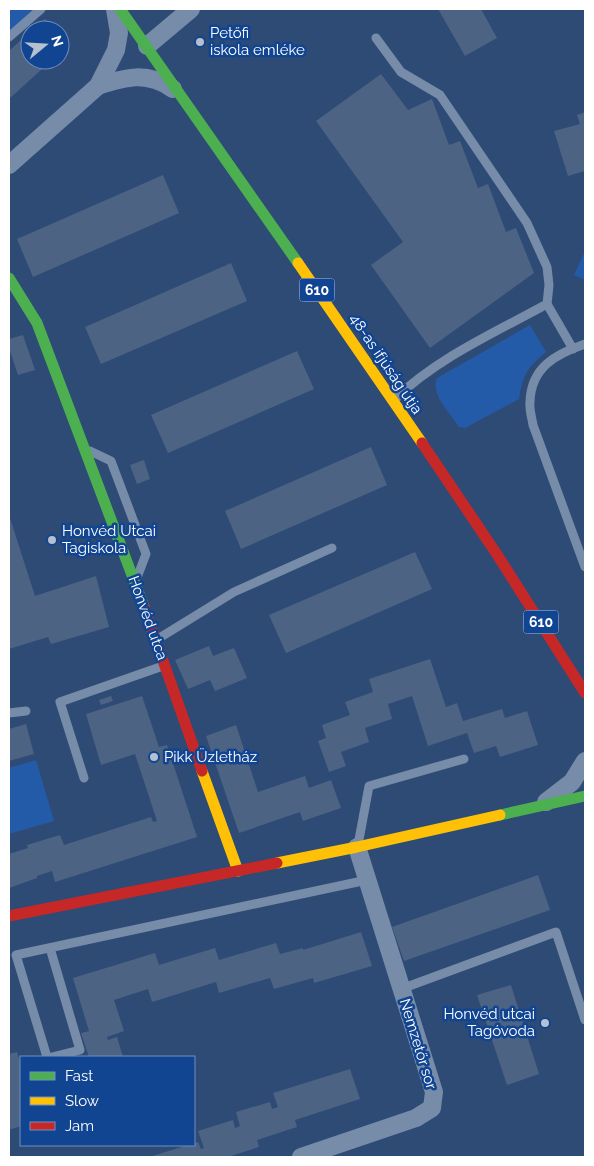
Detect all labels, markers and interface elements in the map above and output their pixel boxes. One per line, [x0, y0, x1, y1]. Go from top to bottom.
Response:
north arrow [20, 20, 70, 70]
place label: Petőfi iskola emléke [210, 24, 305, 59]
text: N [48, 33, 67, 49]
marker: Petőfi iskola emléke [194, 36, 206, 48]
road number: 610 [300, 278, 334, 302]
street label: 48-as ifjúság útja [346, 310, 426, 418]
place label: Honvéd Utcai Tagiskola [62, 522, 156, 557]
marker: Honvéd Utcai Tagiskola [46, 534, 58, 546]
street label: Honvéd utca [124, 573, 172, 663]
road number: 610 [524, 610, 558, 634]
place label: Pikk Üzletház [164, 747, 257, 766]
marker: Pikk Üzletház [148, 751, 160, 763]
street label: Nemzetőr sor [396, 996, 441, 1092]
place label: Honvéd utcai Tagóvoda [443, 1005, 535, 1040]
marker: Honvéd utcai Tagóvoda [539, 1017, 551, 1029]
legend [20, 1056, 195, 1146]
text: Fast [65, 1067, 93, 1085]
text: Slow [65, 1092, 99, 1110]
text: Jam [65, 1117, 94, 1135]

